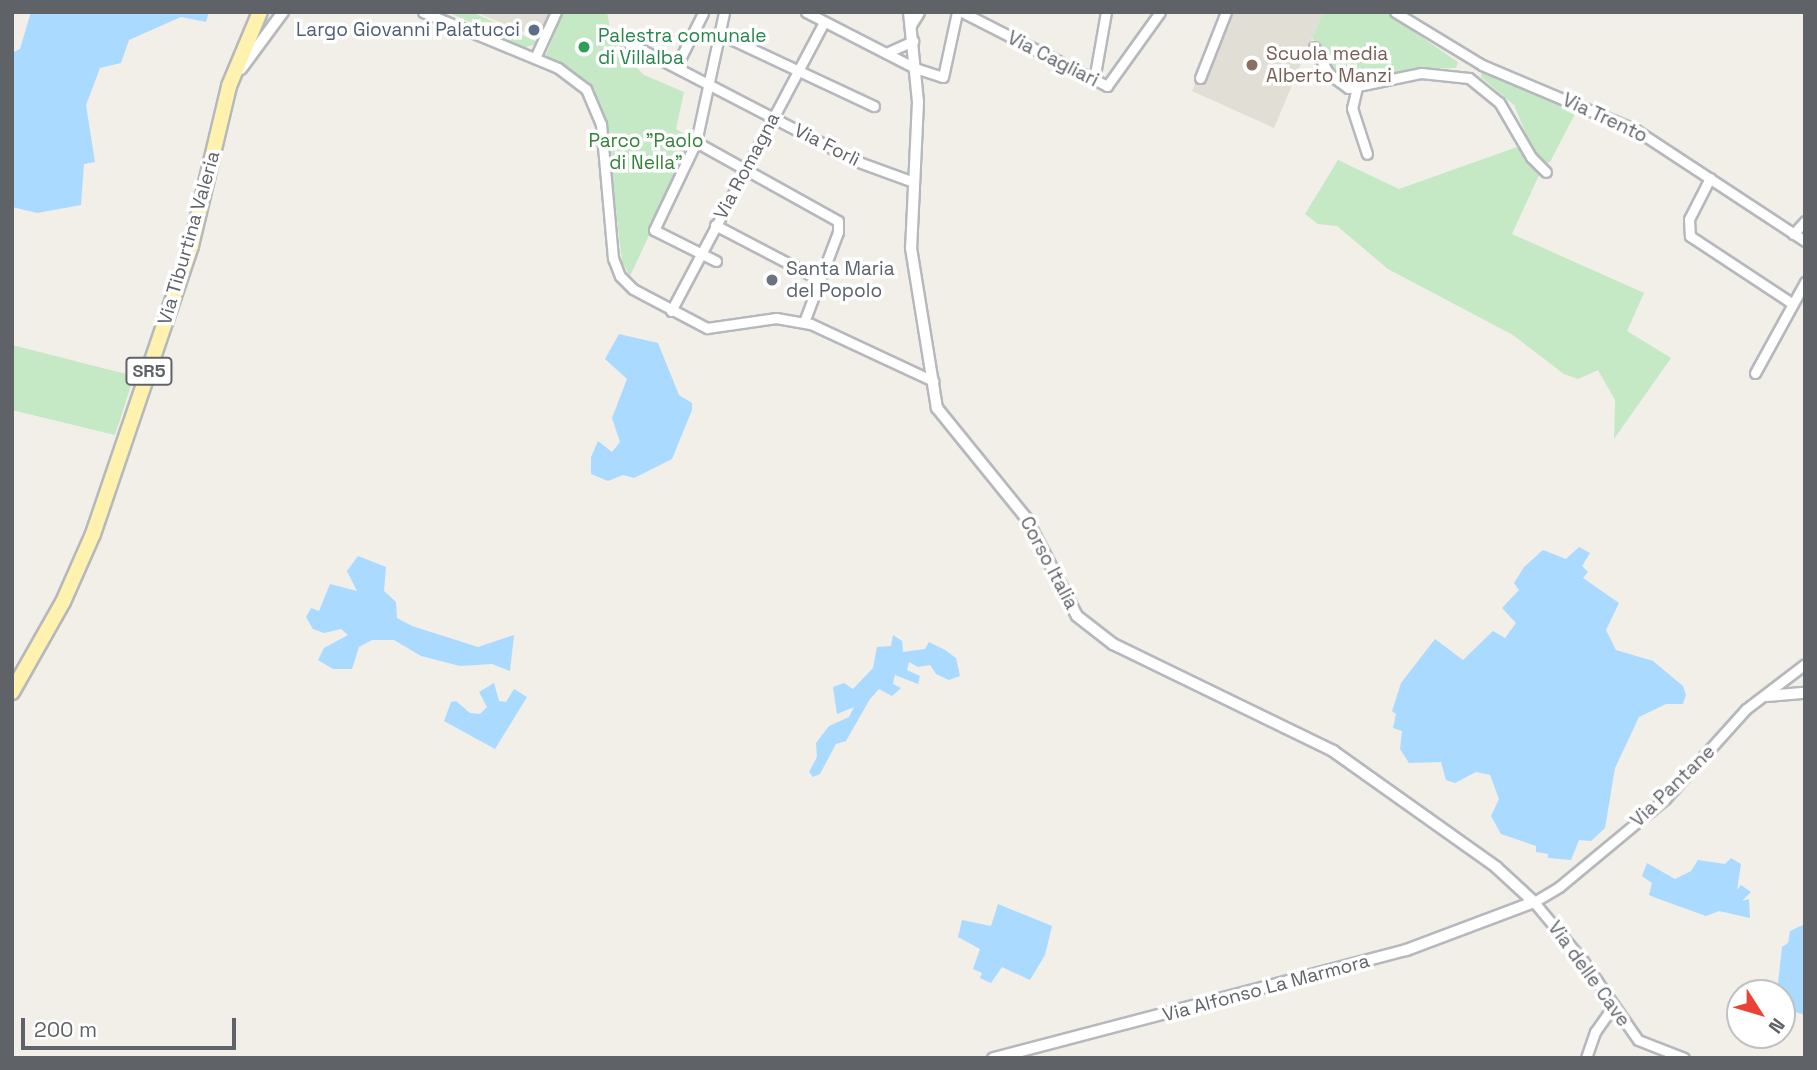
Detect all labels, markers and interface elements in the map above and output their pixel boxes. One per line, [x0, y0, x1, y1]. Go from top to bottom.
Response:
place label: Largo Giovanni Palatucci [296, 19, 520, 41]
marker: Largo Giovanni Palatucci [526, 22, 542, 38]
place label: Palestra comunale di Villalba [598, 25, 767, 69]
street label: Via Cagliari [1004, 26, 1102, 92]
marker: Palestra comunale di Villalba [576, 39, 592, 55]
place label: Scuola media Alberto Manzi [1266, 43, 1392, 87]
marker: Scuola media Alberto Manzi [1244, 57, 1260, 73]
street label: Via Trento [1559, 88, 1651, 148]
street label: Via Romagna [709, 109, 785, 223]
street label: Via Forlì [790, 119, 864, 171]
park label: Parco "Paolo di Nella" [588, 130, 704, 174]
street label: Via Tiburtina Valeria [153, 148, 225, 328]
place label: Santa Maria del Popolo [786, 258, 895, 302]
marker: Santa Maria del Popolo [764, 272, 780, 288]
road number: SR5 [124, 356, 174, 386]
street label: Corso Italia [1015, 513, 1083, 613]
street label: Via Pantane [1626, 740, 1720, 832]
street label: Via delle Cave [1543, 917, 1635, 1031]
street label: Via Alfonso La Marmora [1160, 949, 1372, 1027]
north arrow [1726, 979, 1796, 1049]
scale bar [24, 1004, 240, 1048]
text: N [1763, 1013, 1790, 1038]
text: 200 m [34, 1016, 97, 1043]

